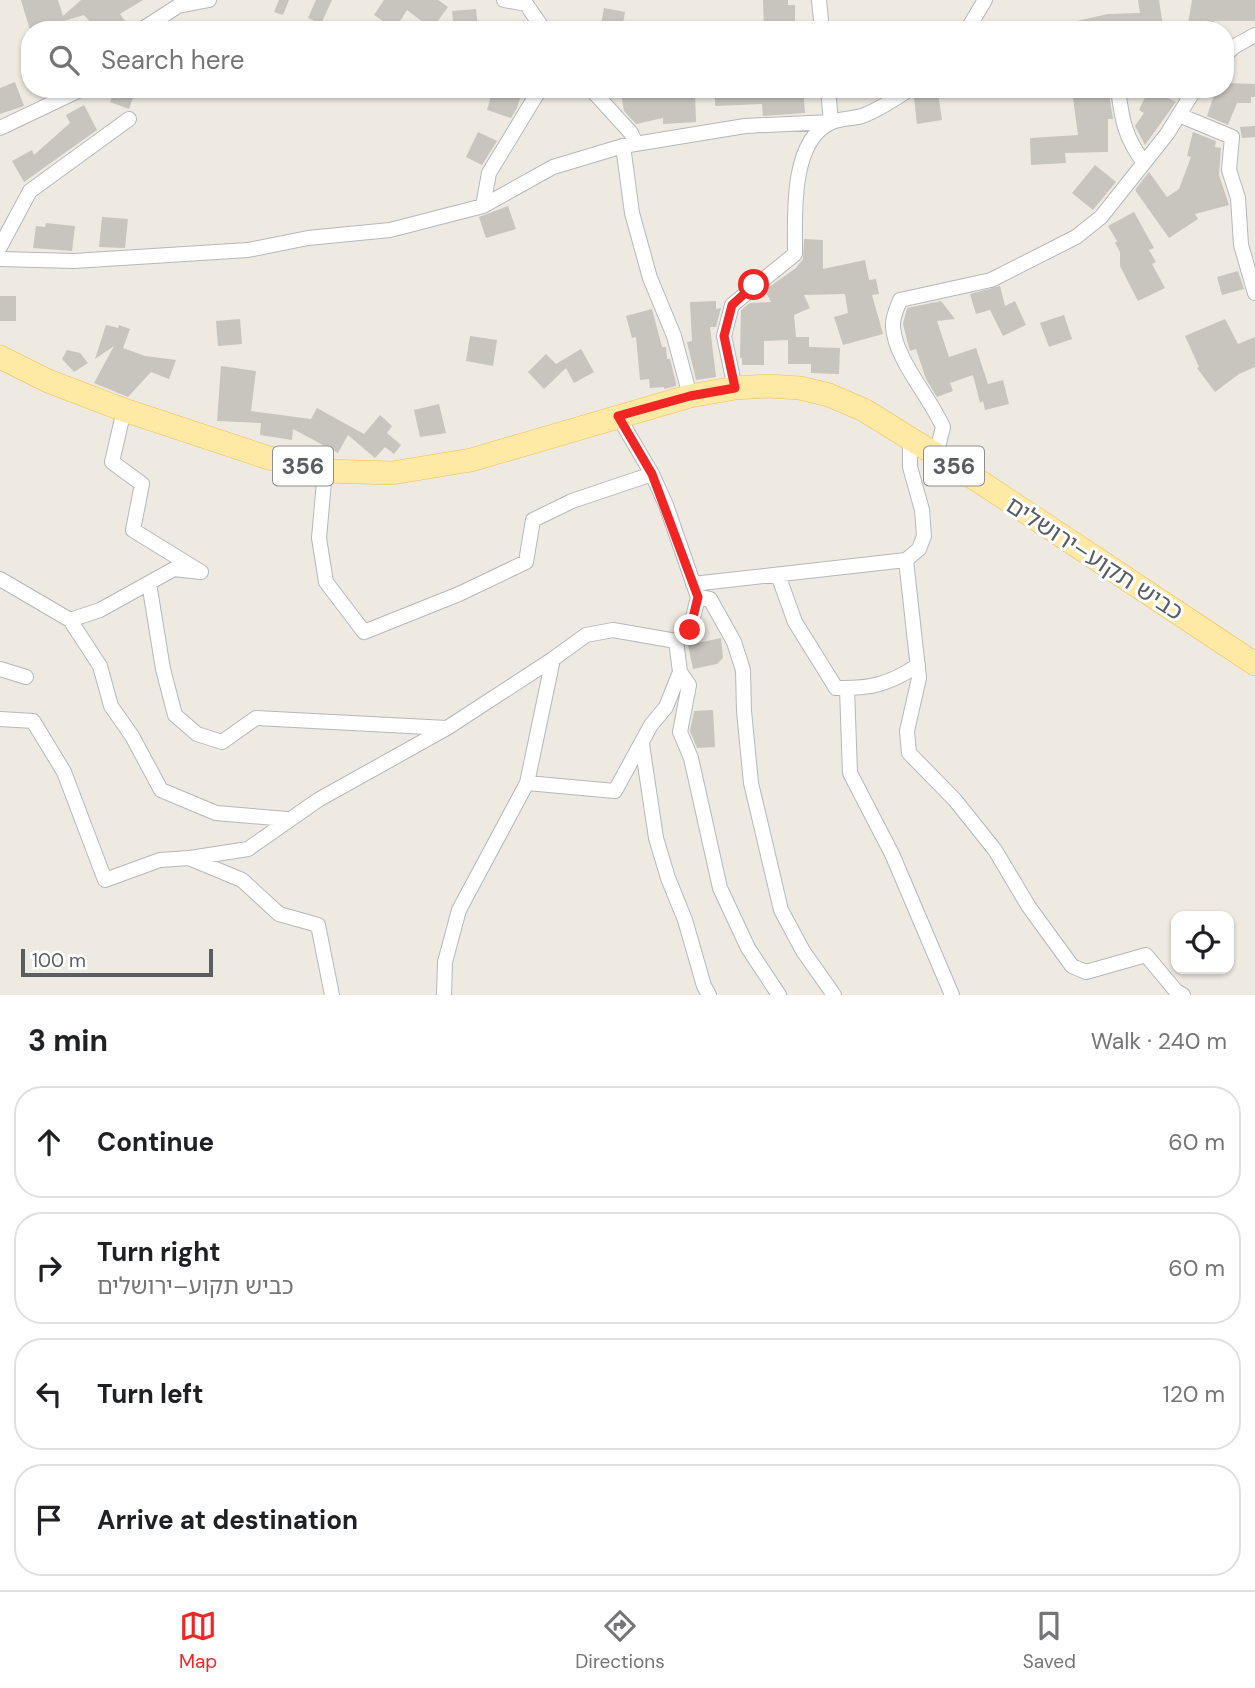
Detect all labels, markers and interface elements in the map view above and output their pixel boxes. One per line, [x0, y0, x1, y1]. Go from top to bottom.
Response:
search box [21, 21, 1234, 98]
icon: search [45, 41, 83, 79]
text: Search here [101, 43, 244, 77]
route start [738, 269, 769, 300]
road number: 356 [273, 446, 333, 486]
road number: 356 [924, 446, 984, 486]
street label: כביש תקוע–ירושלים [1000, 489, 1190, 627]
route end [674, 614, 705, 645]
map controls [1171, 911, 1234, 974]
button: locate [1171, 911, 1234, 974]
scale bar [21, 946, 214, 978]
text: 100 m [32, 948, 86, 973]
text: 3 min [28, 1021, 108, 1060]
text: Walk · 240 m [1091, 1026, 1227, 1056]
icon: ahead [30, 1123, 68, 1161]
text: Continue [97, 1125, 214, 1159]
text: 60 m [1168, 1127, 1225, 1157]
text: Turn right [97, 1235, 221, 1269]
icon: right [30, 1249, 68, 1287]
text: 60 m [1168, 1253, 1225, 1283]
text: כביש תקוע–ירושלים [97, 1271, 294, 1301]
icon: left [30, 1375, 68, 1413]
text: Turn left [97, 1377, 204, 1411]
text: 120 m [1162, 1379, 1225, 1409]
icon: arrive [30, 1501, 68, 1539]
text: Arrive at destination [97, 1503, 358, 1537]
tab: Map [179, 1607, 217, 1674]
tab: Directions [575, 1607, 665, 1674]
tab: Saved [1023, 1607, 1076, 1674]

